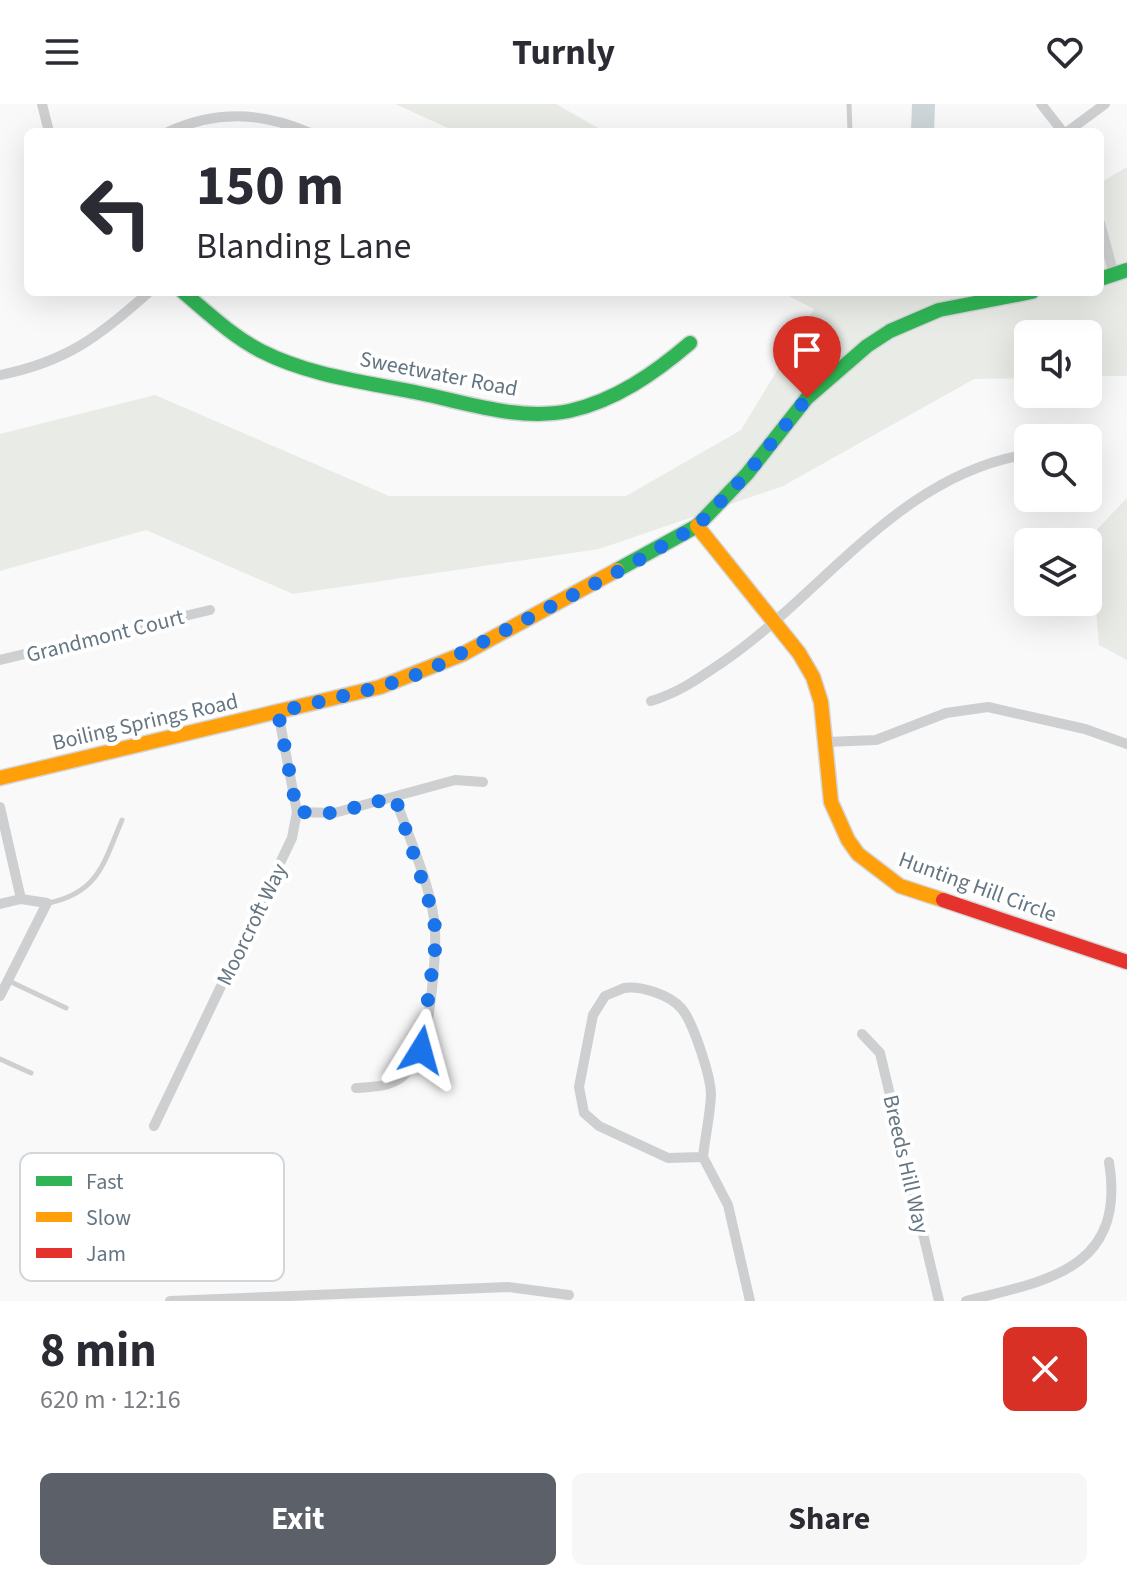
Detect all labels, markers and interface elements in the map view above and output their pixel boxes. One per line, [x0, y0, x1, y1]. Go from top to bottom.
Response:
text: Turnly [512, 27, 615, 78]
icon: menu [40, 30, 84, 74]
icon: heart [1043, 30, 1087, 74]
text: 150 m [196, 147, 344, 226]
icon: left [64, 160, 168, 264]
text: Blanding Lane [196, 221, 411, 272]
pin [773, 316, 841, 398]
map controls [1014, 320, 1102, 616]
button: sound [1014, 320, 1102, 408]
icon: arrive [785, 328, 829, 372]
street label: Sweetwater Road [357, 343, 520, 405]
button: search [1014, 424, 1102, 512]
button: layers [1014, 528, 1102, 616]
street label: Grandmont Court [23, 601, 188, 671]
street label: Boiling Springs Road [49, 685, 241, 759]
street label: Hunting Hill Circle [894, 844, 1061, 930]
street label: Moorcroft Way [209, 857, 296, 991]
position arrow [379, 1008, 463, 1092]
street label: Breeds Hill Way [874, 1092, 938, 1238]
legend [20, 1153, 284, 1281]
text: Fast [86, 1166, 124, 1198]
text: Slow [86, 1202, 131, 1234]
text: Jam [86, 1238, 126, 1270]
text: 8 min [40, 1317, 157, 1385]
button: close [1003, 1327, 1087, 1411]
text: 620 m · 12:16 [40, 1381, 181, 1418]
button: Exit [40, 1473, 556, 1565]
button: Share [572, 1473, 1087, 1565]

